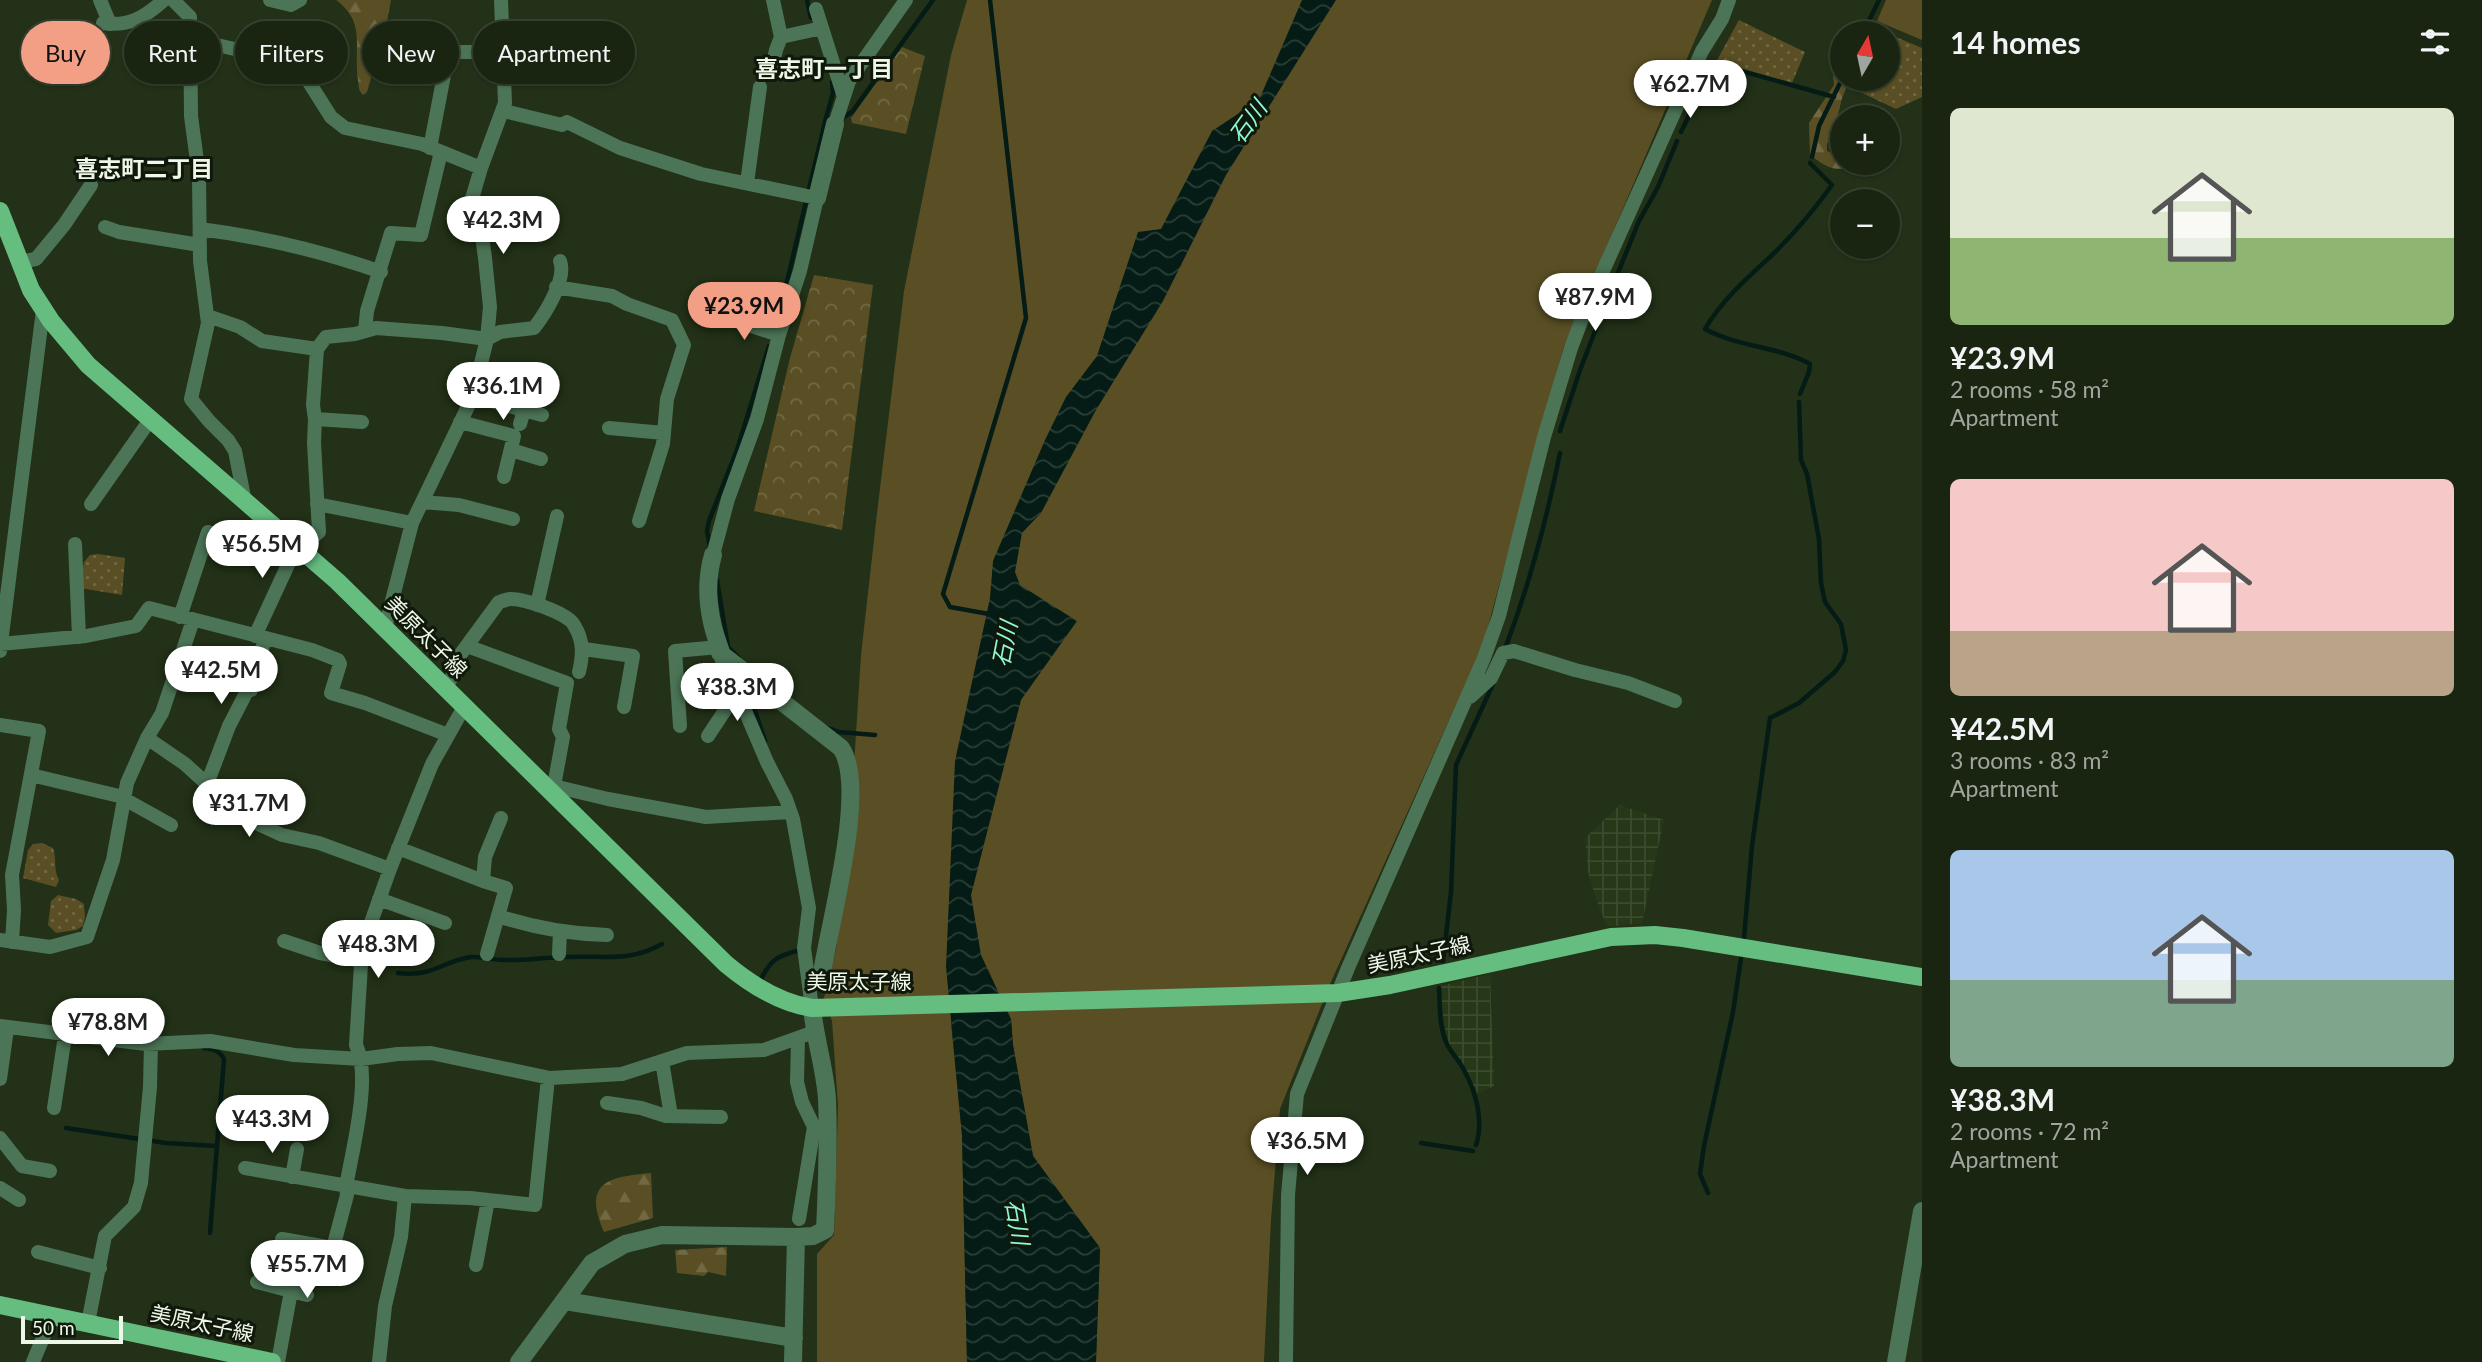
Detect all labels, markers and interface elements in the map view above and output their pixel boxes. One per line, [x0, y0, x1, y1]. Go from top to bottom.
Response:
chip: Buy [21, 21, 110, 84]
chip: Rent [124, 21, 221, 84]
chip: Filters [235, 21, 348, 84]
chip: New [362, 21, 459, 84]
chip: Apartment [473, 21, 635, 84]
north arrow [1830, 21, 1900, 91]
map controls [1830, 21, 1900, 259]
icon: filters [2416, 23, 2454, 61]
text: 14 homes [1950, 24, 2081, 60]
district label: 喜志町一丁目 [755, 54, 893, 82]
pin: ¥62.7M [1633, 60, 1747, 120]
text: ¥62.7M [1650, 69, 1730, 97]
water label: 石川 [1222, 92, 1274, 148]
button: + [1830, 105, 1900, 175]
district label: 喜志町二丁目 [75, 154, 213, 182]
icon: home [2139, 154, 2265, 280]
button: − [1830, 189, 1900, 259]
pin: ¥42.3M [446, 196, 560, 256]
text: ¥42.3M [463, 205, 543, 233]
pin: ¥87.9M [1538, 274, 1652, 333]
pin: ¥23.9M [687, 282, 801, 342]
text: ¥87.9M [1555, 282, 1635, 310]
text: ¥23.9M [704, 291, 784, 319]
text: ¥23.9M [1950, 339, 2055, 375]
pin: ¥36.1M [446, 362, 560, 422]
text: ¥36.1M [463, 371, 543, 399]
text: 2 rooms · 58 m² [1950, 375, 2109, 403]
text: Apartment [1950, 403, 2058, 431]
pin: ¥56.5M [205, 520, 319, 580]
icon: home [2139, 525, 2265, 651]
text: ¥56.5M [222, 529, 302, 557]
street label: 美原太子線 [381, 590, 473, 682]
water label: 石川 [986, 616, 1023, 669]
pin: ¥42.5M [164, 646, 278, 706]
text: ¥42.5M [181, 655, 261, 683]
pin: ¥38.3M [680, 664, 794, 723]
text: ¥38.3M [697, 672, 777, 700]
text: ¥42.5M [1950, 710, 2055, 746]
text: 3 rooms · 83 m² [1950, 746, 2109, 774]
text: Apartment [1950, 774, 2058, 802]
pin: ¥31.7M [192, 780, 306, 839]
text: ¥31.7M [209, 788, 289, 816]
icon: home [2139, 896, 2265, 1022]
pin: ¥48.3M [321, 920, 435, 980]
text: ¥48.3M [338, 929, 418, 957]
street label: 美原太子線 [1365, 930, 1473, 977]
street label: 美原太子線 [807, 968, 912, 993]
pin: ¥78.8M [51, 998, 165, 1058]
text: ¥78.8M [68, 1007, 148, 1035]
text: ¥38.3M [1950, 1081, 2055, 1117]
pin: ¥43.3M [215, 1096, 329, 1155]
text: ¥43.3M [232, 1104, 312, 1132]
text: 2 rooms · 72 m² [1950, 1117, 2109, 1145]
pin: ¥36.5M [1250, 1118, 1364, 1177]
text: ¥36.5M [1267, 1126, 1347, 1154]
text: Apartment [1950, 1145, 2058, 1173]
water label: 石川 [1000, 1197, 1036, 1250]
pin: ¥55.7M [250, 1240, 364, 1300]
text: ¥55.7M [267, 1249, 347, 1277]
street label: 美原太子線 [148, 1299, 256, 1346]
scale bar [21, 1313, 122, 1345]
text: 50 m [32, 1316, 75, 1339]

